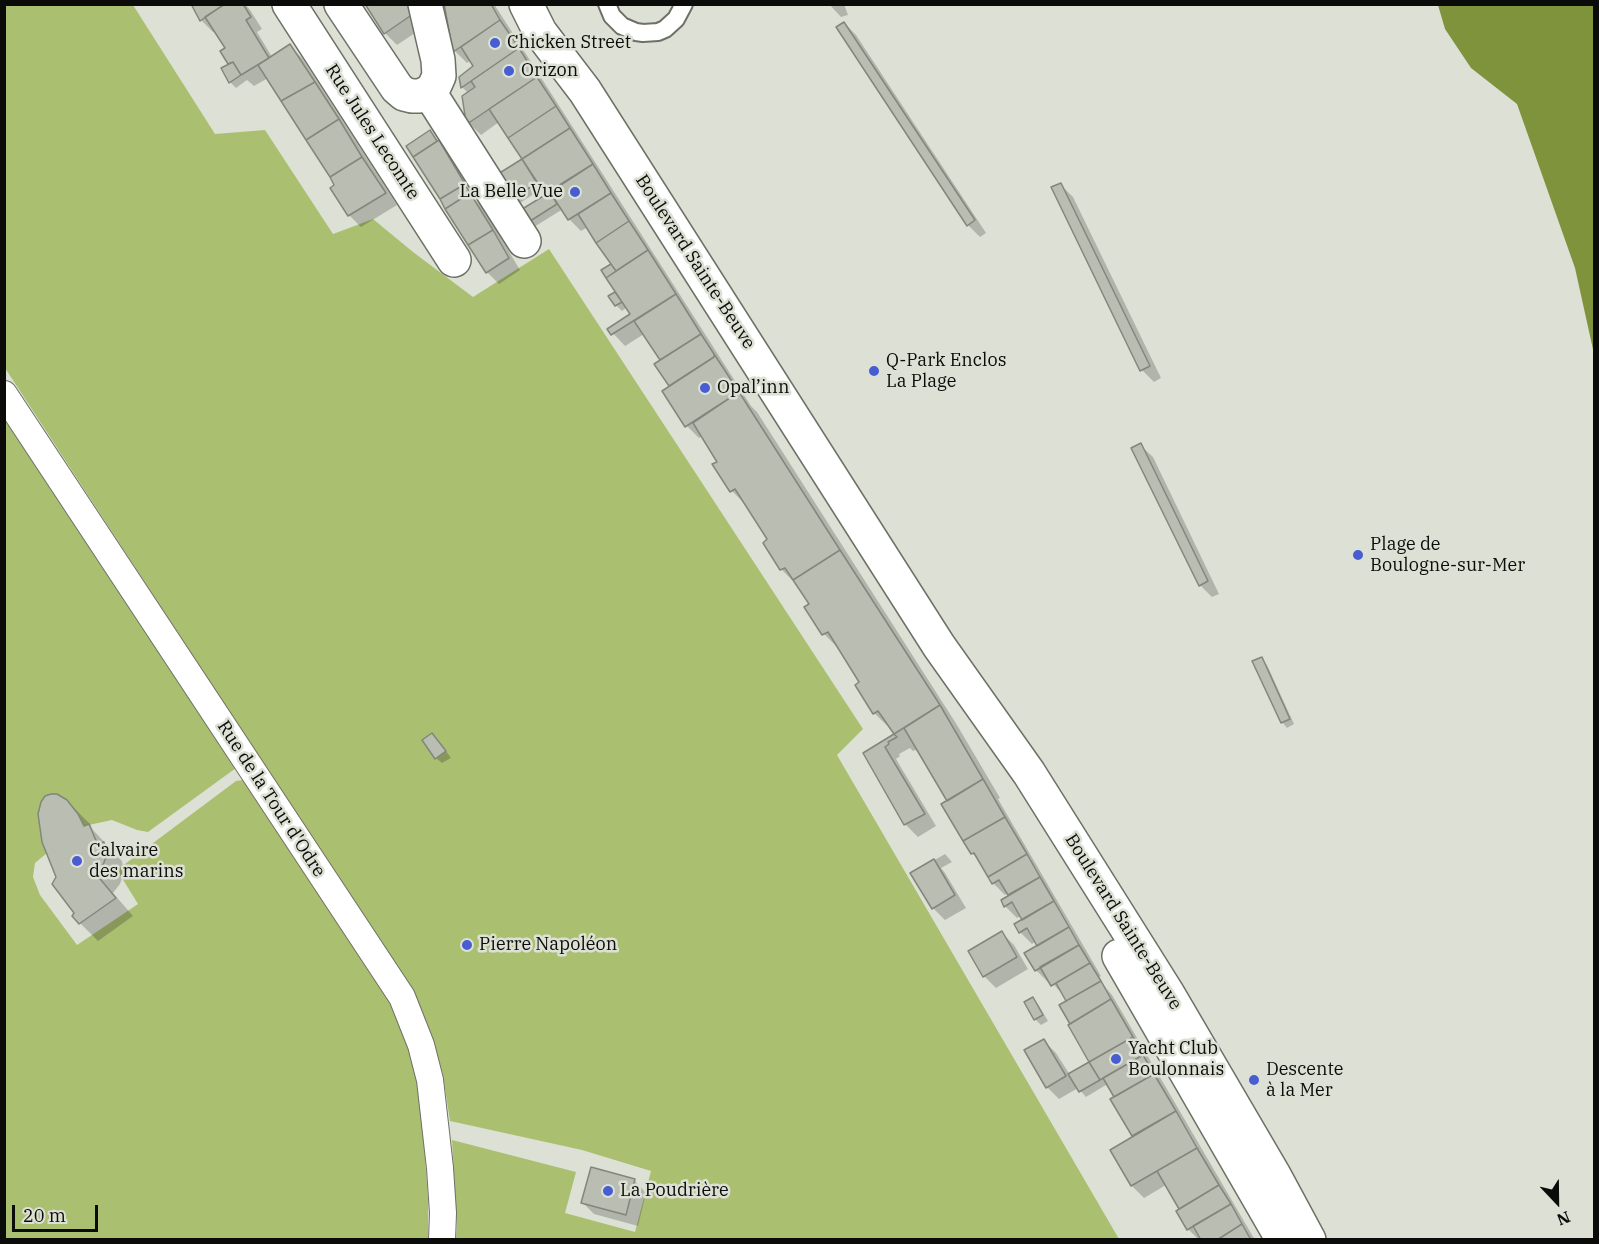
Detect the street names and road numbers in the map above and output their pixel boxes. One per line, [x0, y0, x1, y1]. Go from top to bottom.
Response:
street label: Rue Jules Lecomte [320, 60, 424, 204]
street label: Boulevard Sainte-Beuve [631, 171, 759, 353]
street label: Rue de la Tour d'Odre [212, 717, 330, 881]
street label: Boulevard Sainte-Beuve [1060, 830, 1186, 1014]

